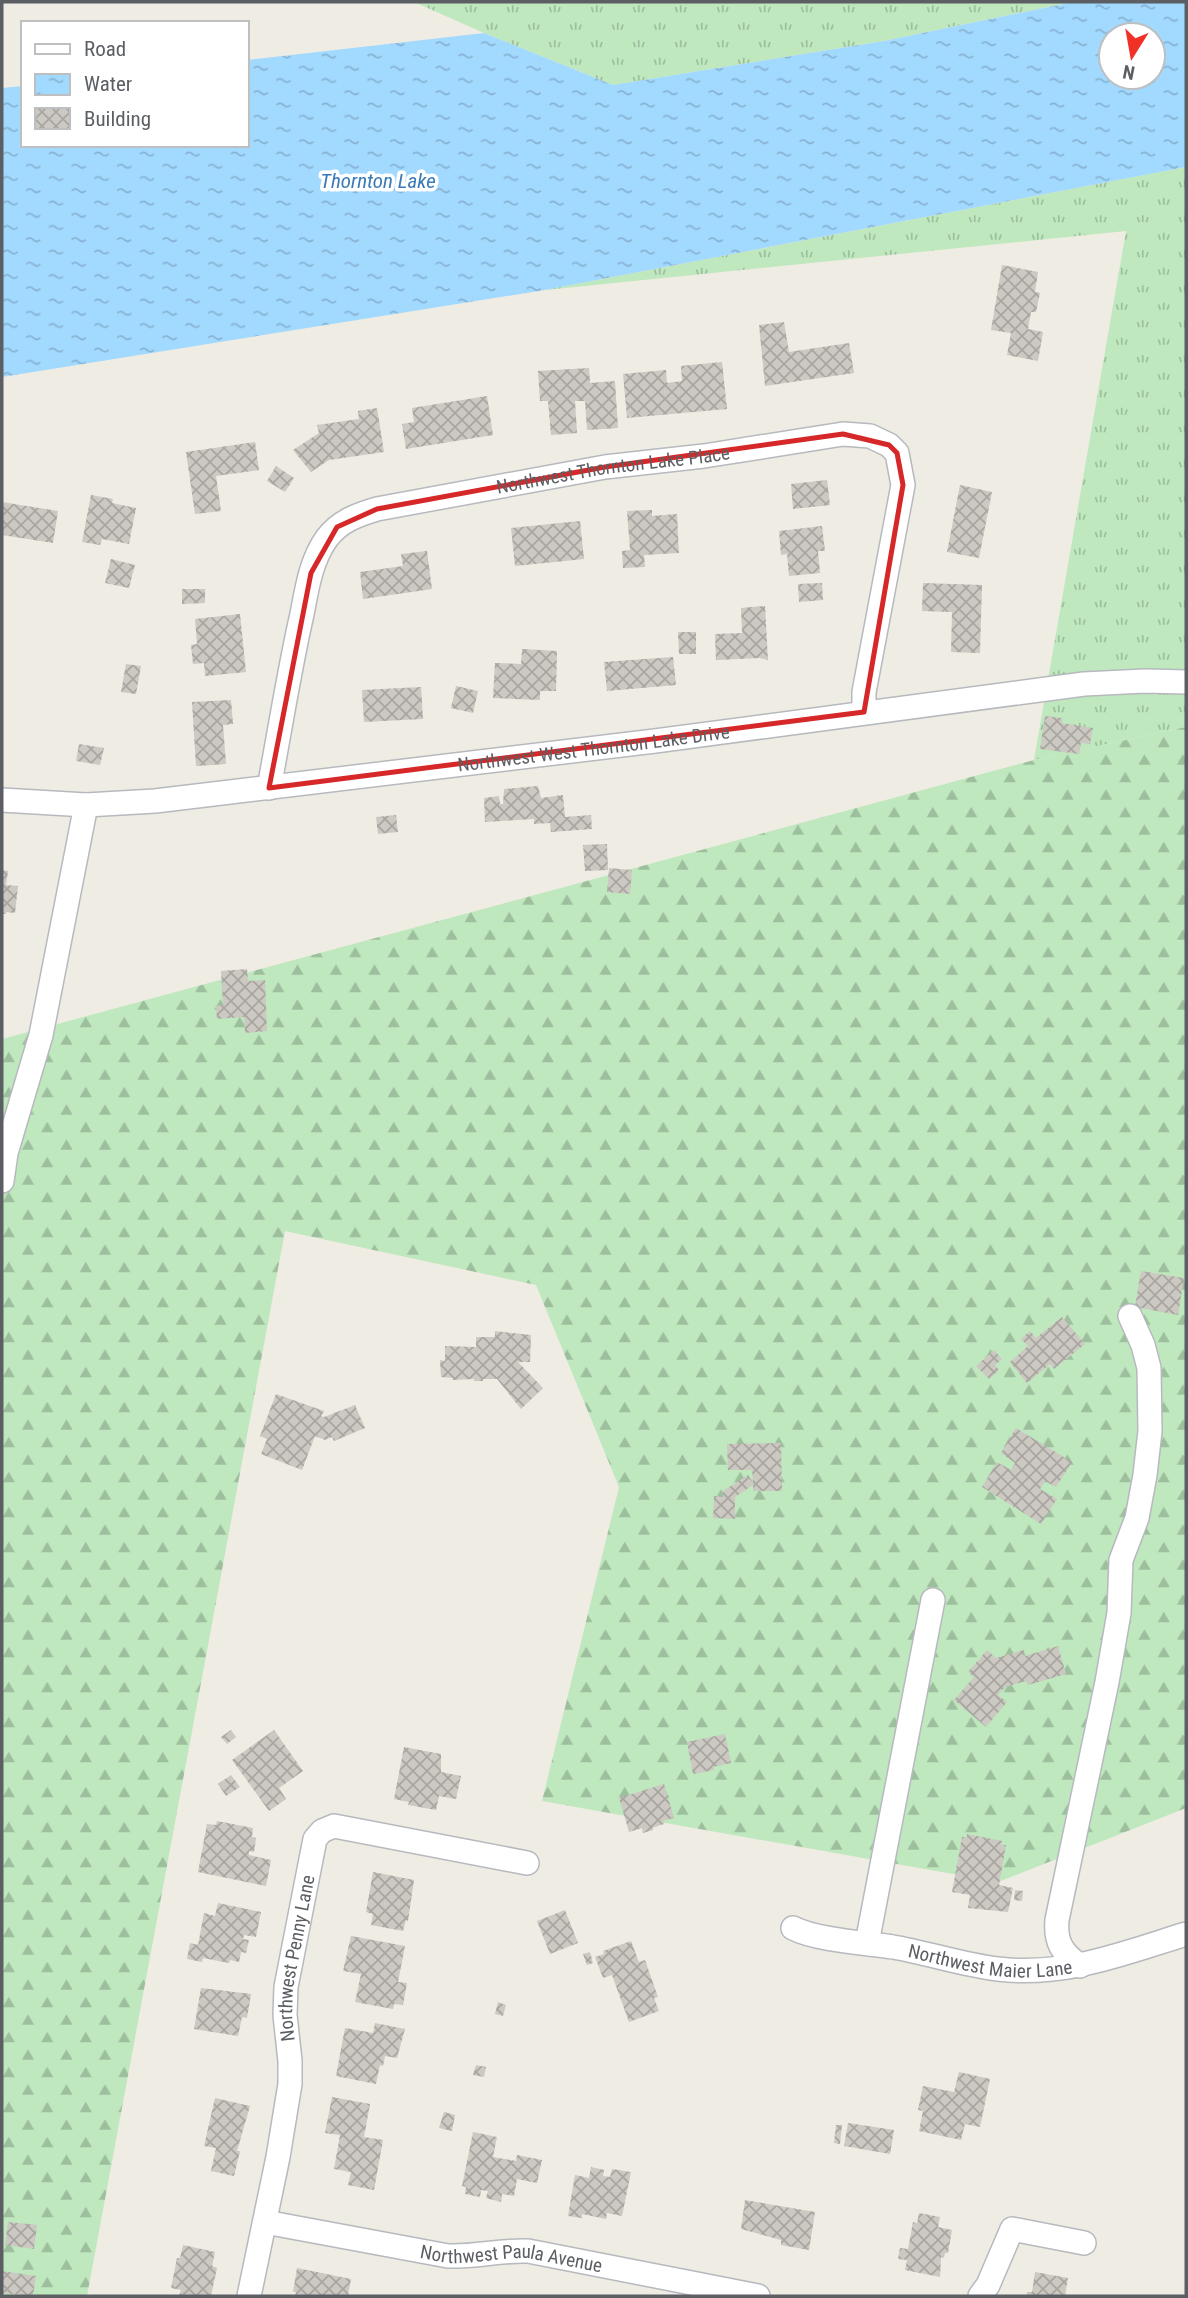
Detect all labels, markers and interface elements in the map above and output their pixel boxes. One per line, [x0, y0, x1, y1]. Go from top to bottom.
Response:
legend [21, 21, 248, 147]
north arrow [1097, 21, 1167, 91]
text: Road [84, 37, 126, 61]
text: N [1121, 60, 1137, 85]
text: Water [84, 72, 132, 96]
text: Building [84, 107, 151, 131]
water label: Thornton Lake [320, 169, 436, 193]
street label: Northwest Thornton Lake Place [494, 441, 731, 498]
street label: Northwest West Thornton Lake Drive [456, 720, 731, 776]
street label: Northwest Penny Lane [273, 1873, 319, 2043]
street label: Northwest Maier Lane [906, 1939, 1074, 1982]
street label: Northwest Paula Avenue [418, 2239, 604, 2277]

